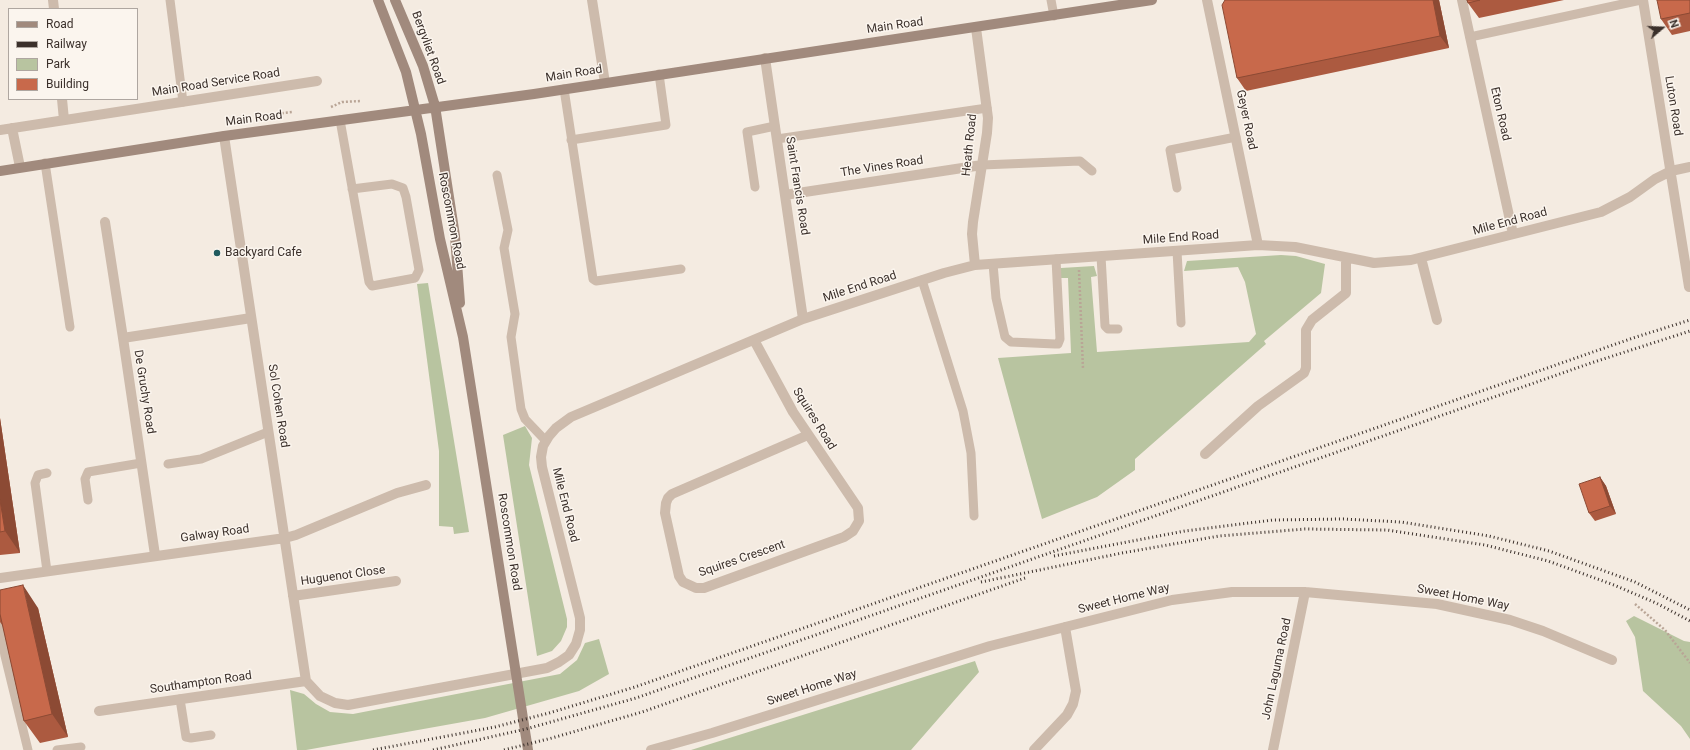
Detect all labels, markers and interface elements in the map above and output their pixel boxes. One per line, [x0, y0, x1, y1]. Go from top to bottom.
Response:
legend [8, 8, 138, 100]
north arrow [1642, 8, 1682, 48]
street label: Bergvliet Road [408, 9, 448, 87]
street label: Main Road [866, 15, 924, 37]
text: Road [46, 17, 74, 31]
text: N [1666, 18, 1681, 30]
text: Railway [46, 37, 87, 51]
text: Park [46, 57, 70, 71]
street label: Main Road [545, 62, 603, 86]
street label: Main Road Service Road [151, 66, 281, 100]
street label: Luton Road [1661, 75, 1685, 137]
text: Building [46, 77, 89, 91]
street label: Eton Road [1487, 86, 1513, 142]
street label: Geyer Road [1233, 89, 1259, 151]
street label: Main Road [225, 108, 283, 130]
street label: Heath Road [960, 113, 980, 177]
street label: Saint Francis Road [782, 136, 812, 236]
street label: The Vines Road [840, 153, 924, 181]
street label: Roscommon Road [435, 171, 467, 271]
street label: Mile End Road [1471, 205, 1549, 239]
street label: Mile End Road [1142, 228, 1220, 248]
place label: Backyard Cafe [225, 246, 302, 260]
marker: Backyard Cafe [212, 248, 222, 258]
street label: Mile End Road [821, 268, 899, 306]
street label: De Gruchy Road [130, 349, 158, 435]
street label: Sol Cohen Road [264, 363, 292, 449]
street label: Squires Road [789, 385, 839, 453]
street label: Mile End Road [549, 466, 581, 544]
street label: Roscommon Road [494, 492, 524, 592]
street label: Galway Road [180, 522, 250, 546]
street label: Squires Crescent [697, 537, 787, 581]
street label: Huguenot Close [300, 563, 386, 589]
street label: Sweet Home Way [1077, 581, 1171, 617]
street label: Sweet Home Way [1416, 582, 1510, 614]
street label: John Laguma Road [1259, 617, 1295, 721]
street label: Sweet Home Way [765, 667, 859, 709]
street label: Southampton Road [149, 669, 253, 697]

